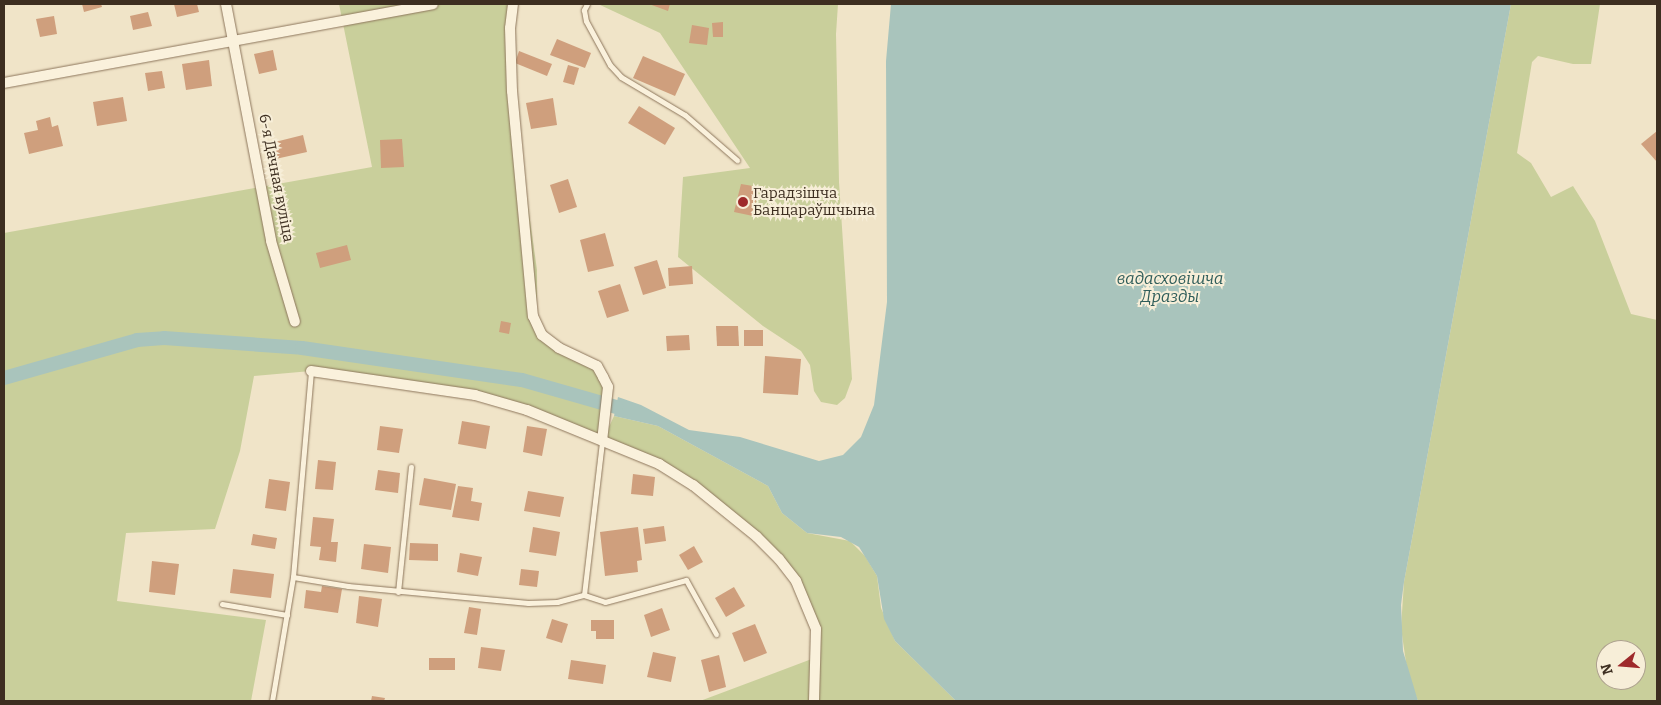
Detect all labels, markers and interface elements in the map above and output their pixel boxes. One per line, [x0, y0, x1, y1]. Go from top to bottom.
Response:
street label: 6-я Дачная вуліца [255, 112, 297, 244]
place label: Гарадзішча Банцараўшчына [753, 184, 875, 219]
marker: Гарадзішча Банцараўшчына [737, 196, 749, 208]
water label: вадасховішча Дразды [1117, 269, 1223, 307]
north arrow [1596, 640, 1646, 690]
text: N [1597, 662, 1617, 677]

